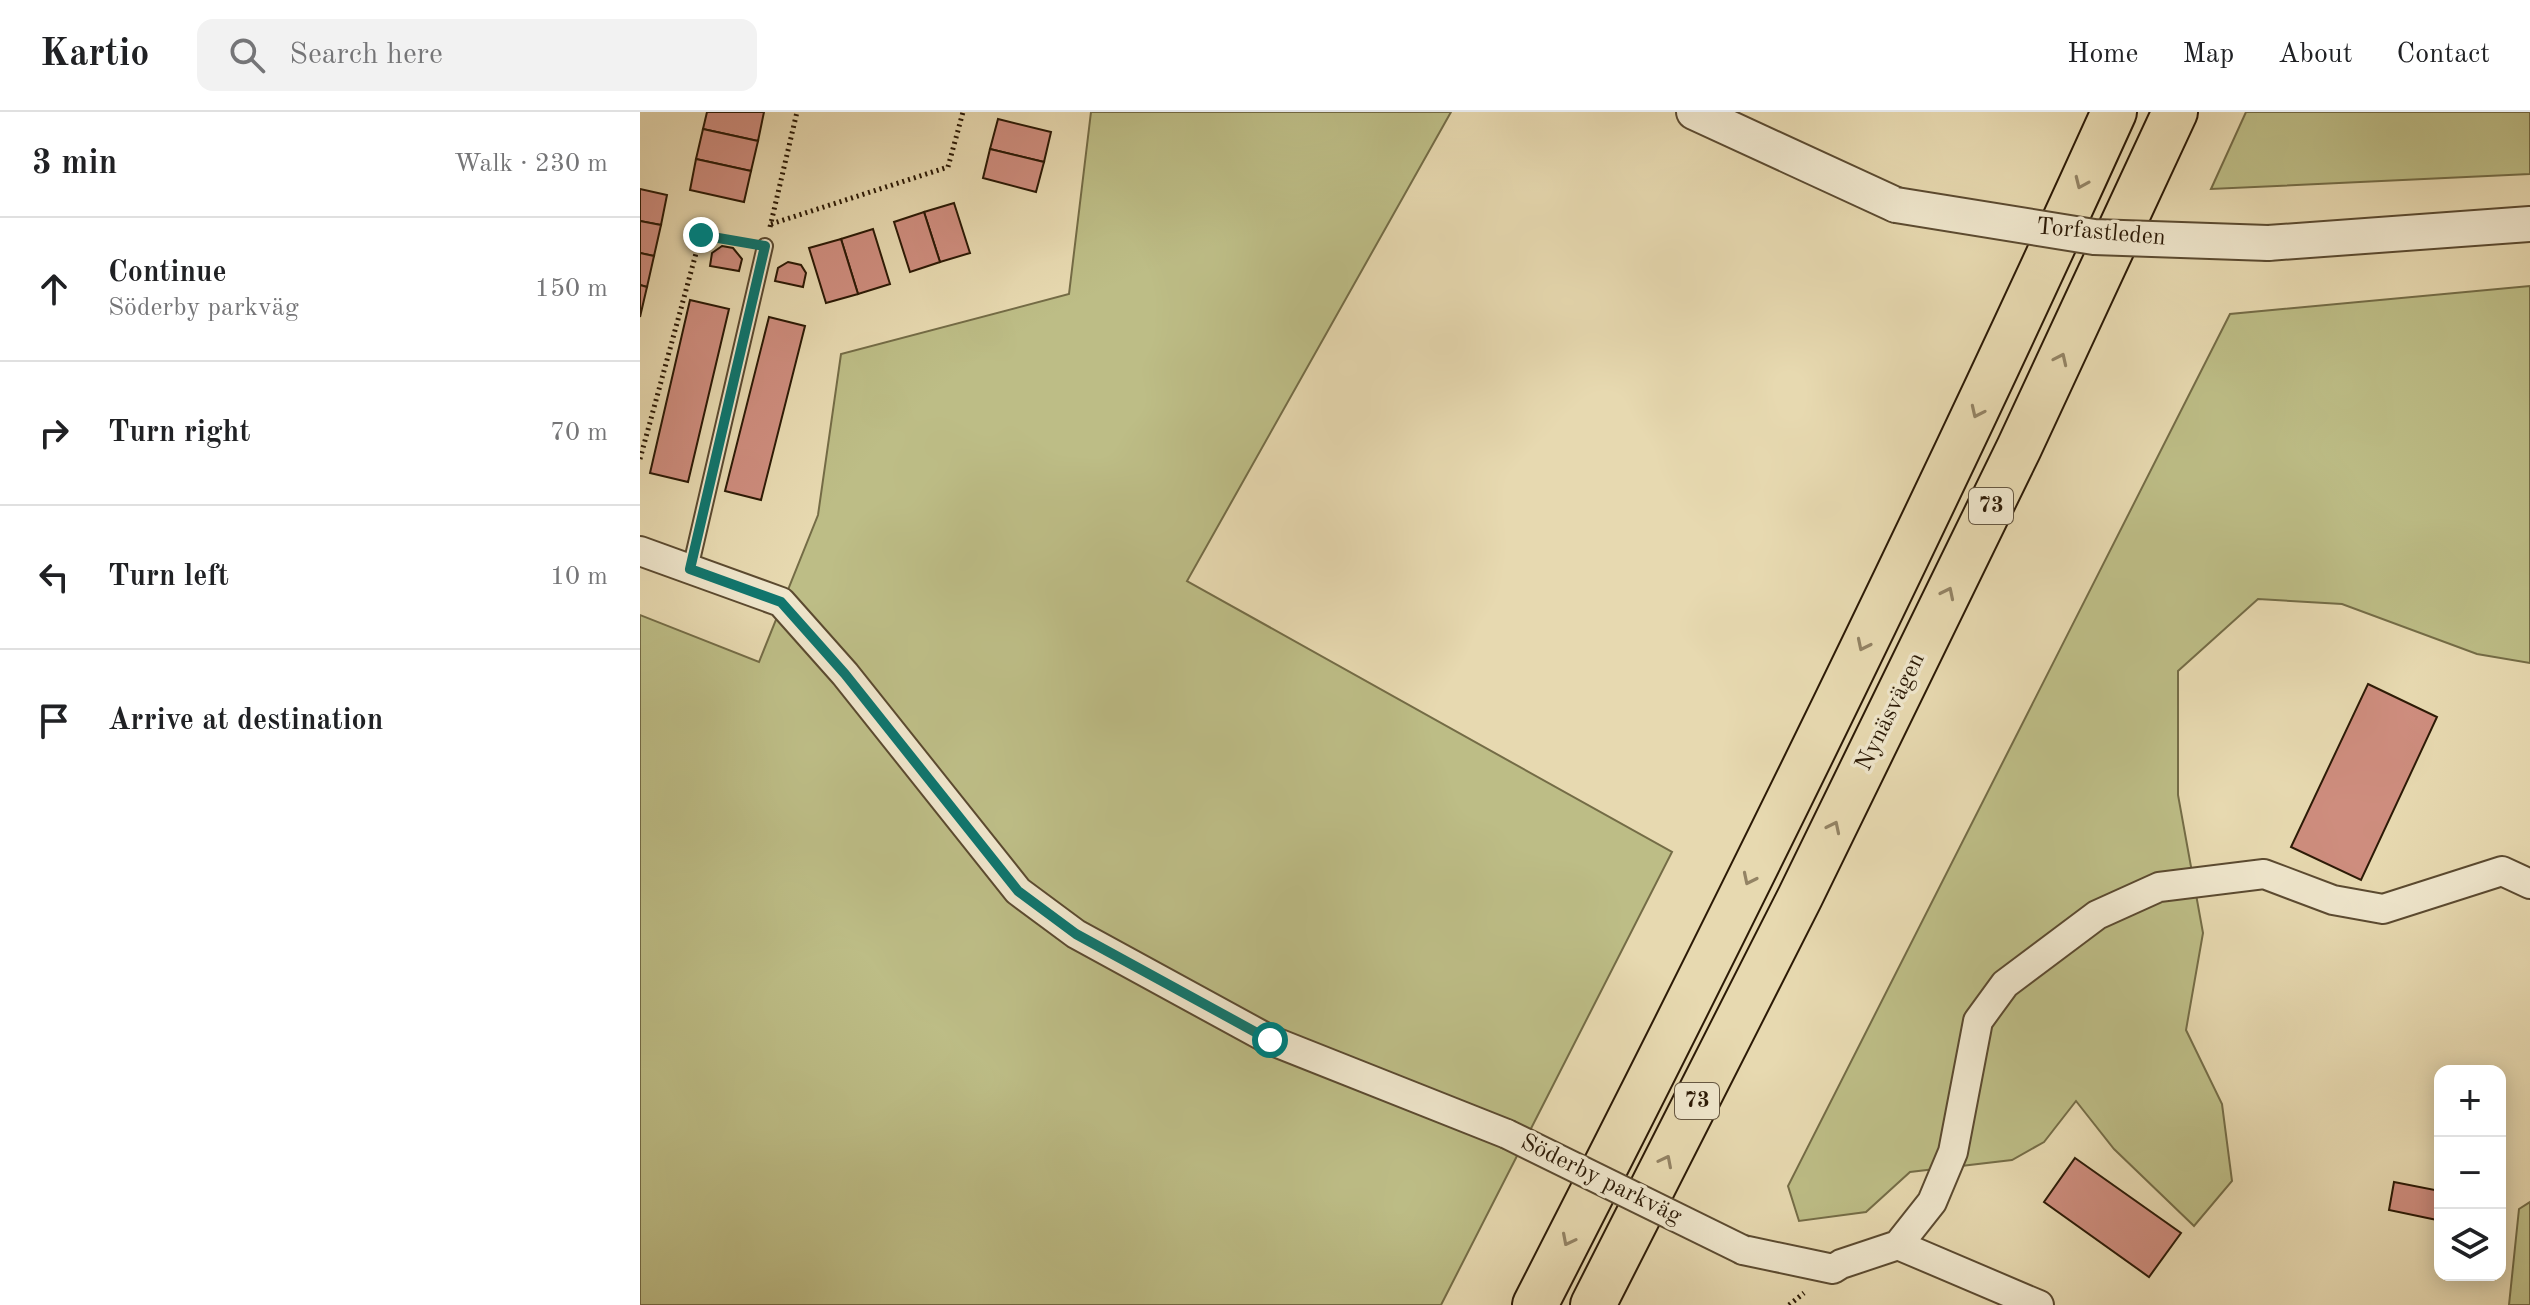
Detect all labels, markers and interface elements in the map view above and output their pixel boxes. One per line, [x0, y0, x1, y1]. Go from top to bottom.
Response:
search box [197, 19, 757, 91]
icon: search [225, 33, 269, 77]
text: Kartio [40, 36, 149, 74]
text: Search here [289, 40, 443, 70]
text: Home [2067, 41, 2138, 69]
text: Map [2182, 41, 2234, 69]
text: About [2278, 41, 2353, 69]
text: Contact [2397, 41, 2490, 69]
text: 3 min [32, 147, 117, 181]
text: Walk · 230 m [454, 151, 608, 177]
one-way arrow [2075, 175, 2091, 189]
street label: Torfastleden [2035, 215, 2167, 251]
route end [683, 217, 719, 253]
text: Continue [108, 258, 227, 288]
icon: ahead [32, 267, 76, 311]
text: 150 m [535, 276, 608, 302]
text: Söderby parkväg [108, 295, 299, 321]
one-way arrow [2051, 353, 2067, 367]
one-way arrow [1971, 403, 1987, 418]
icon: right [32, 411, 76, 455]
text: Turn right [108, 418, 250, 448]
text: 70 m [550, 420, 608, 446]
road number: 73 [1969, 488, 2013, 524]
icon: left [32, 555, 76, 599]
text: Turn left [108, 562, 229, 592]
text: 10 m [550, 564, 608, 590]
one-way arrow [1938, 587, 1954, 602]
one-way arrow [1857, 637, 1873, 652]
street label: Nynäsvägen [1852, 649, 1930, 775]
icon: arrive [32, 699, 76, 743]
text: Arrive at destination [108, 706, 383, 736]
one-way arrow [1824, 821, 1840, 836]
one-way arrow [1742, 871, 1758, 885]
route start [1252, 1022, 1288, 1058]
map controls [2434, 1065, 2506, 1281]
button: + [2434, 1065, 2506, 1137]
road number: 73 [1675, 1083, 1719, 1119]
street label: Söderby parkväg [1517, 1131, 1685, 1229]
button: − [2434, 1137, 2506, 1209]
one-way arrow [1657, 1154, 1672, 1169]
button: layers [2434, 1209, 2506, 1281]
one-way arrow [1562, 1232, 1578, 1247]

